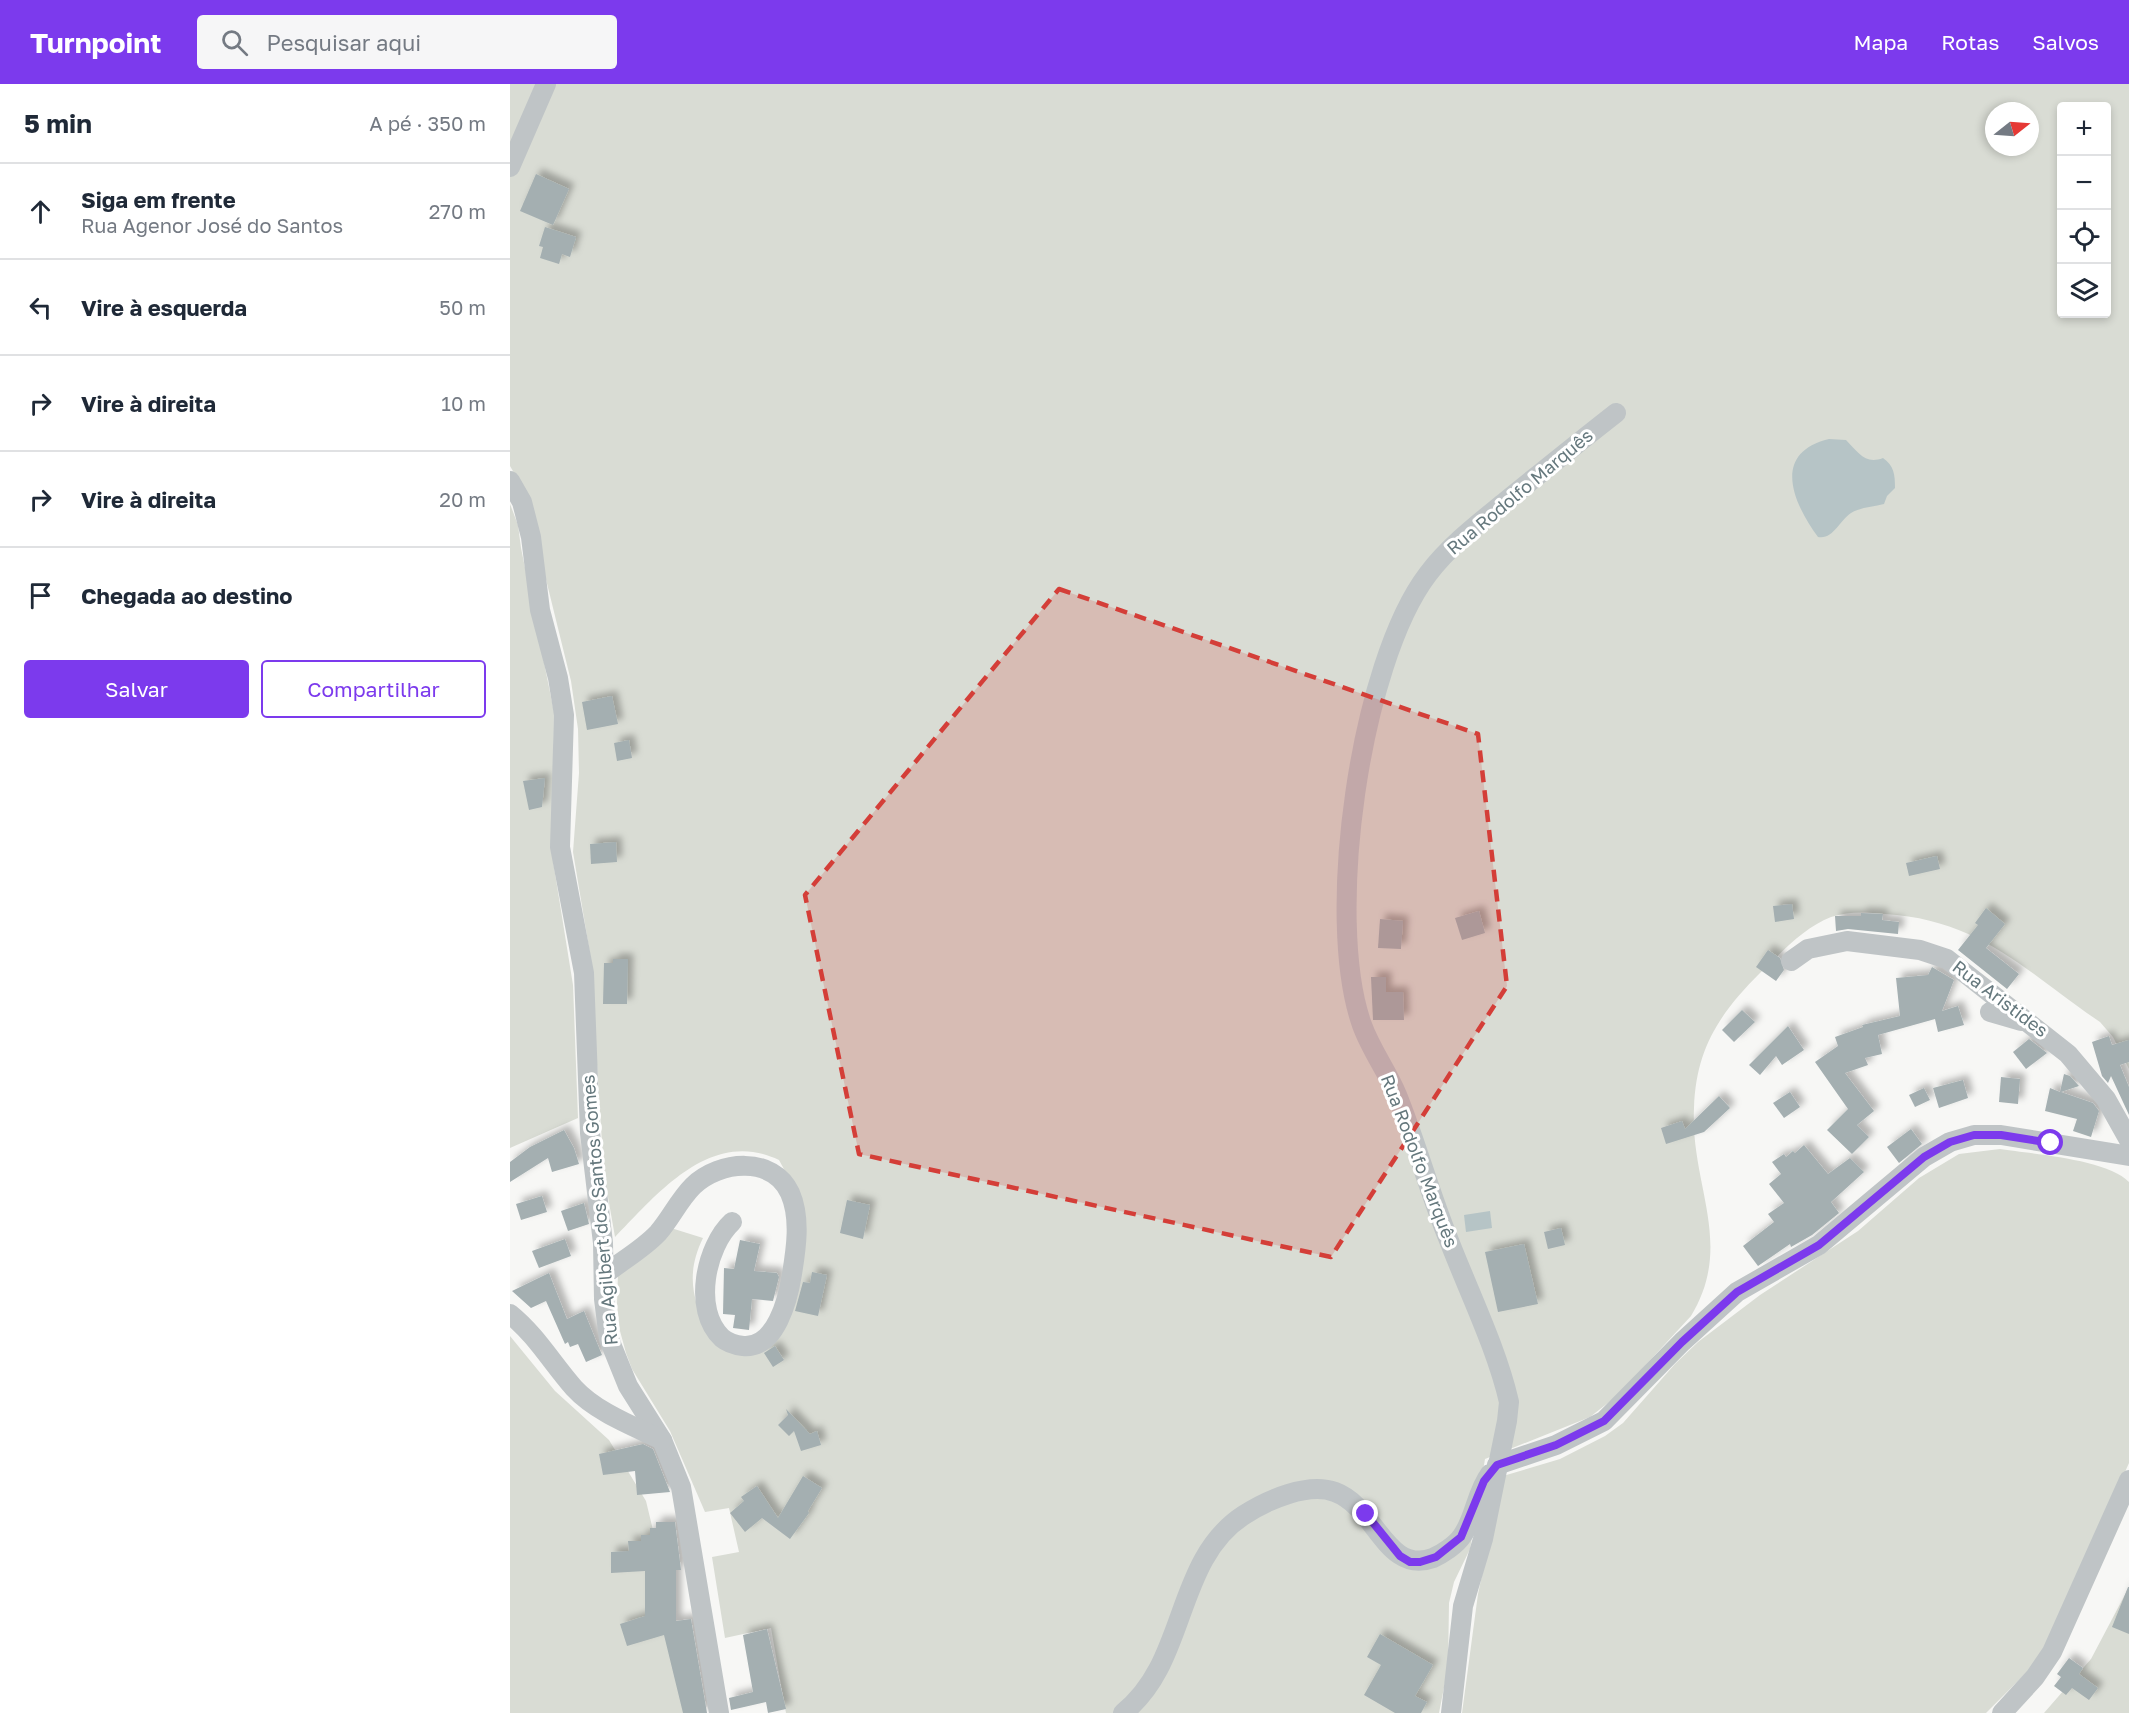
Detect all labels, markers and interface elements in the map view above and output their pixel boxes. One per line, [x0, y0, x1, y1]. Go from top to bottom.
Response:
search box [197, 15, 617, 69]
text: Turnpoint [30, 26, 161, 59]
icon: search [218, 26, 251, 59]
text: Pesquisar aqui [266, 29, 421, 56]
text: Mapa [1854, 29, 1908, 55]
text: Rotas [1941, 29, 1999, 55]
text: Salvos [2032, 29, 2099, 55]
north arrow [1985, 102, 2039, 156]
map controls [2057, 102, 2111, 318]
button: + [2057, 102, 2111, 156]
text: 5 min [24, 108, 92, 139]
text: A pé · 350 m [369, 111, 486, 135]
button: − [2057, 156, 2111, 210]
text: Siga em frente [81, 186, 236, 213]
icon: ahead [24, 195, 57, 228]
text: 270 m [429, 199, 486, 223]
button: locate [2057, 210, 2111, 264]
text: Rua Agenor José do Santos [81, 213, 343, 237]
button: layers [2057, 264, 2111, 318]
icon: left [24, 291, 57, 324]
text: Vire à esquerda [81, 294, 247, 321]
text: 50 m [439, 295, 486, 319]
icon: right [24, 387, 57, 420]
text: Vire à direita [81, 390, 216, 417]
text: 10 m [441, 391, 486, 415]
street label: Rua Rodolfo Marquês [1442, 424, 1597, 559]
icon: right [24, 483, 57, 516]
text: Vire à direita [81, 486, 216, 513]
text: 20 m [439, 487, 486, 511]
icon: arrive [24, 579, 57, 612]
text: Chegada ao destino [81, 582, 293, 609]
button: Salvar [24, 660, 249, 718]
button: Compartilhar [261, 660, 486, 718]
street label: Rua Aristides [1948, 955, 2053, 1041]
street label: Rua Rodolfo Marquês [1377, 1071, 1463, 1250]
street label: Rua Agilbert dos Santos Gomes [576, 1074, 622, 1346]
route start [2037, 1129, 2063, 1155]
route end [1352, 1500, 1378, 1526]

